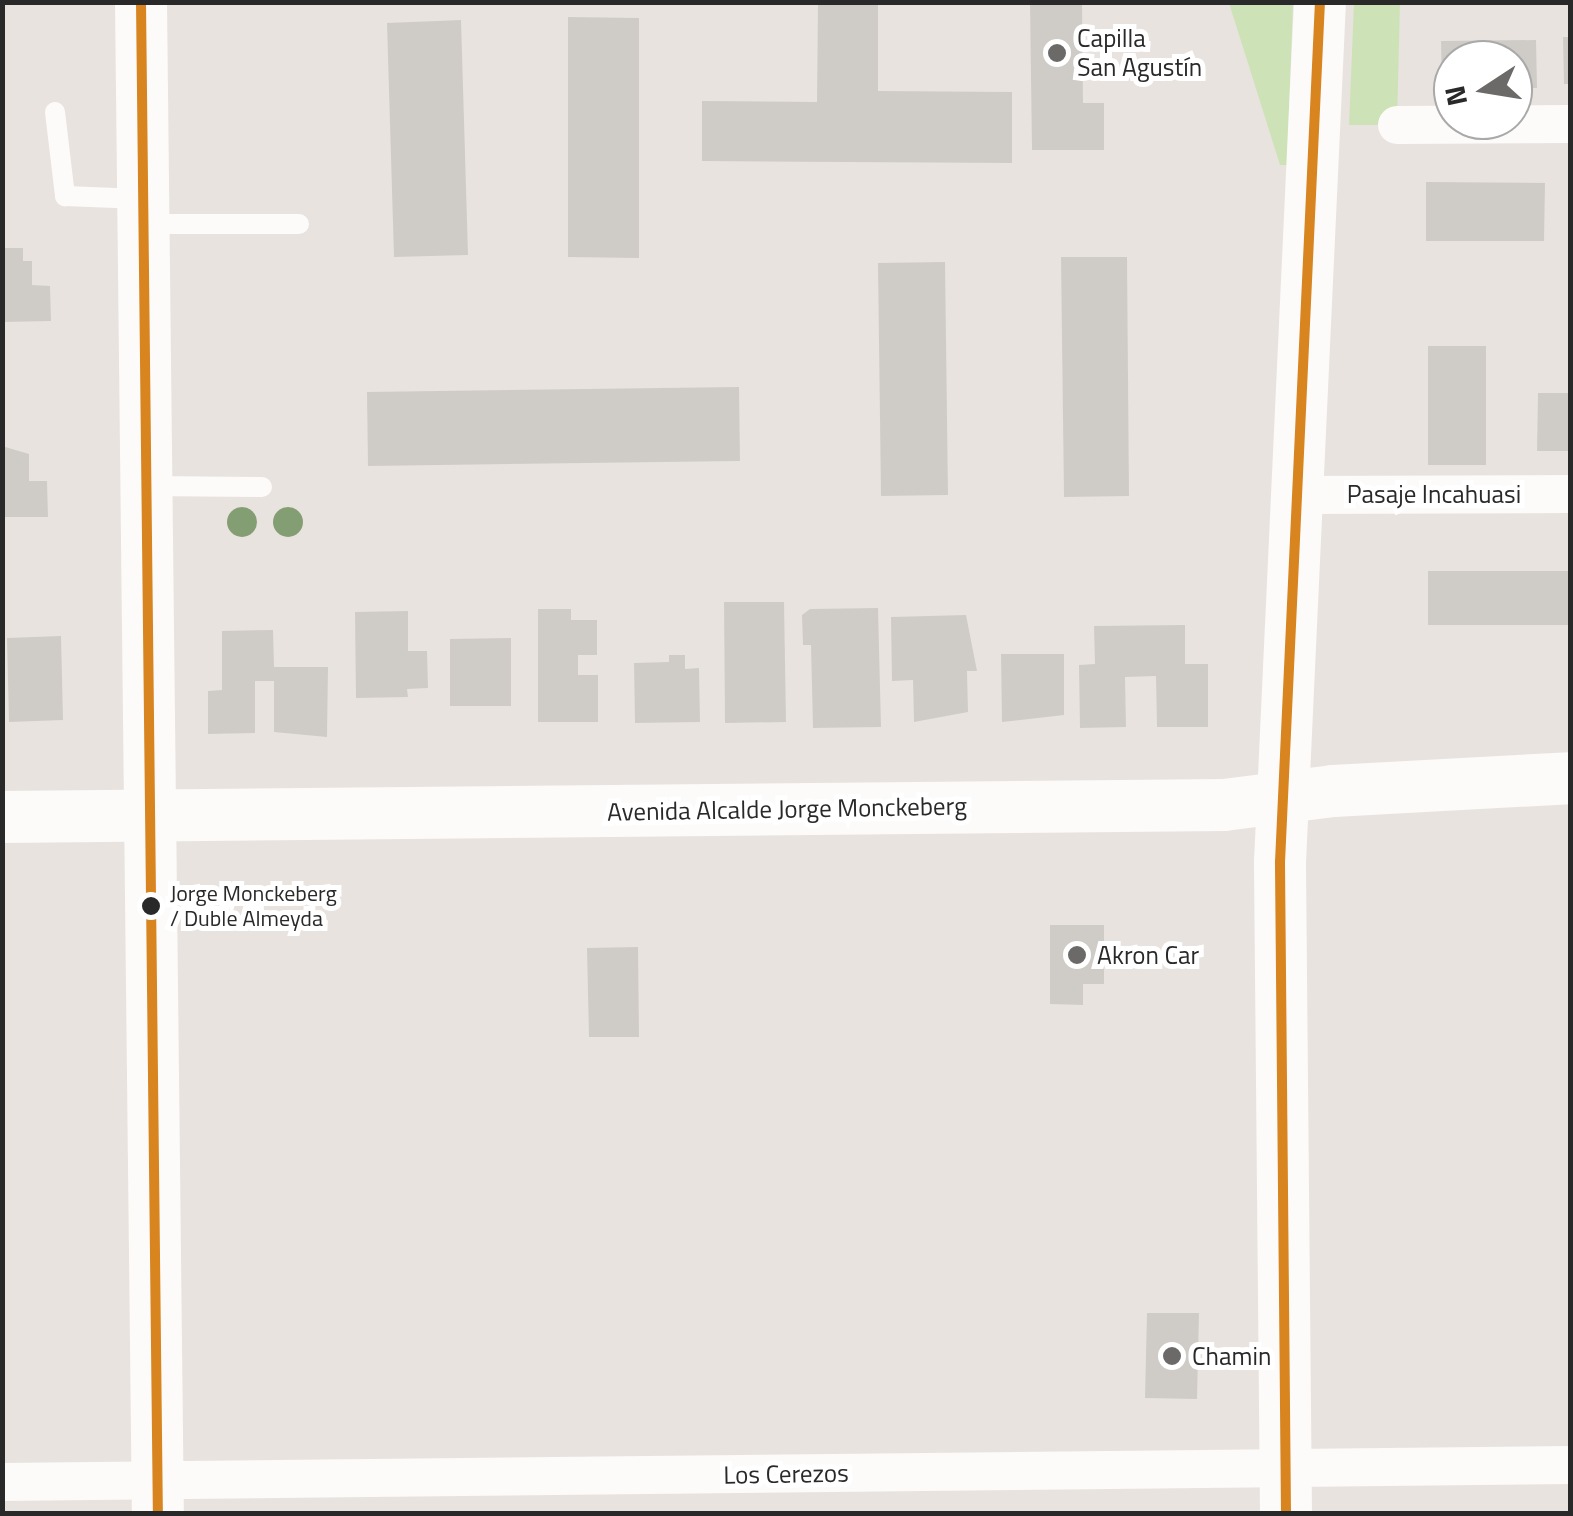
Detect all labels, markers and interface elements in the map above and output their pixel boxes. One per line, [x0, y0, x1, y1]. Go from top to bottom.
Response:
place label: Capilla San Agustín [1077, 24, 1202, 83]
north arrow [1433, 40, 1533, 140]
marker: Capilla San Agustín [1046, 42, 1068, 64]
text: N [1432, 82, 1478, 110]
street label: Pasaje Incahuasi [1347, 479, 1521, 509]
street label: Avenida Alcalde Jorge Monckeberg [607, 791, 967, 827]
place label: Jorge Monckeberg / Duble Almeyda [170, 880, 337, 931]
marker: Jorge Monckeberg / Duble Almeyda [141, 896, 161, 916]
place label: Akron Car [1097, 940, 1199, 970]
marker: Akron Car [1066, 944, 1088, 966]
place label: Chamin [1192, 1341, 1271, 1371]
marker: Chamin [1161, 1345, 1183, 1367]
street label: Los Cerezos [723, 1458, 849, 1490]

